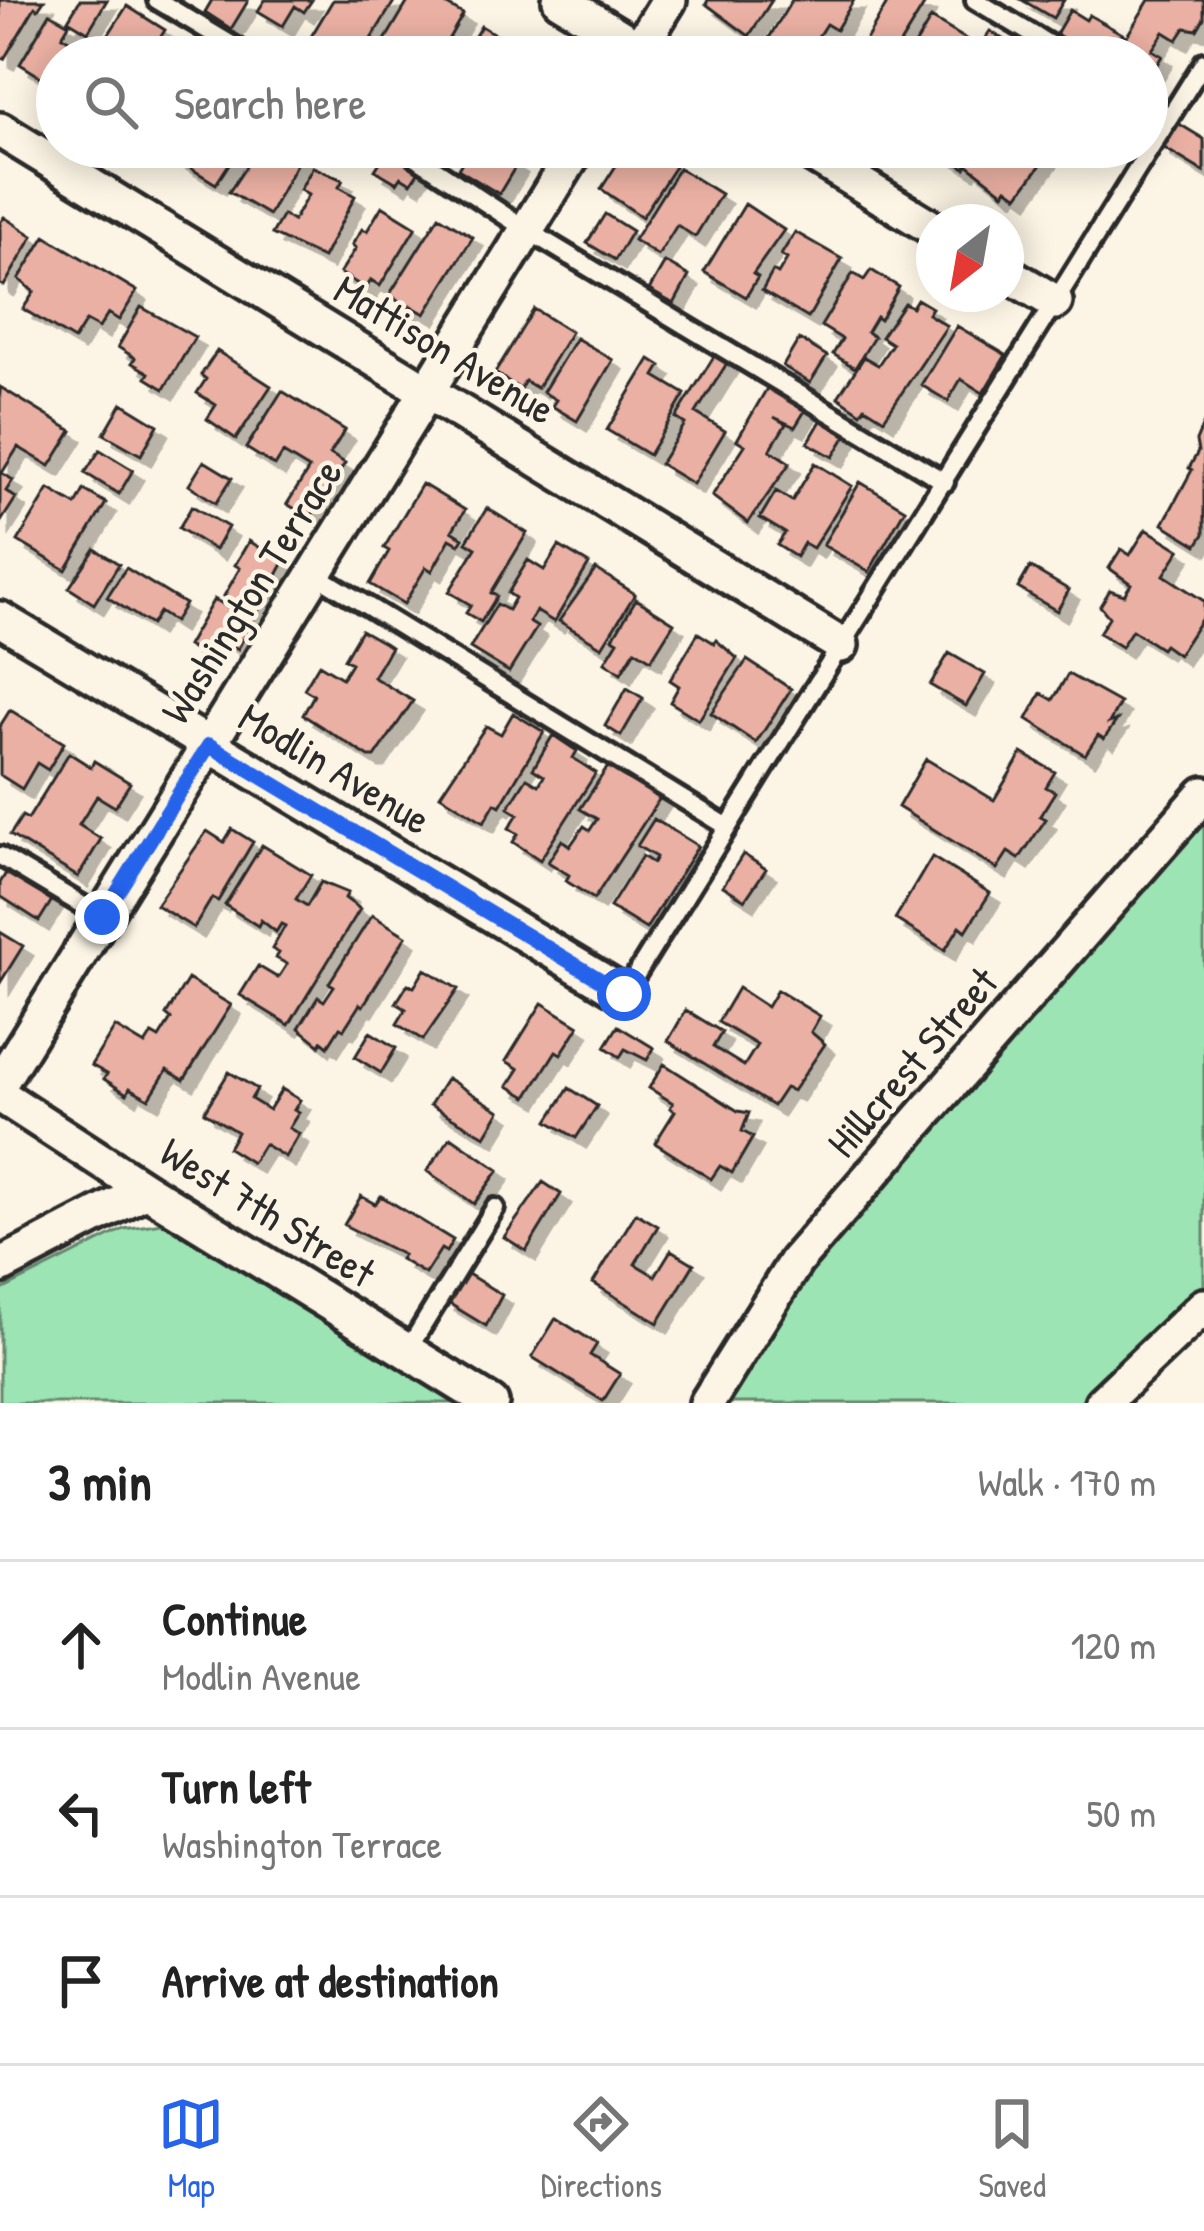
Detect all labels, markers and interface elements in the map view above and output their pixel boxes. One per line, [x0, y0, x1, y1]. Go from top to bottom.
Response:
search box [36, 36, 1168, 168]
icon: search [78, 69, 144, 135]
text: Search here [174, 72, 366, 133]
north arrow [916, 204, 1024, 312]
street label: Mattison Avenue [324, 260, 566, 437]
street label: Washington Terrace [147, 448, 355, 734]
street label: Modlin Avenue [229, 688, 442, 847]
route end [75, 890, 129, 944]
street label: Hillcrest Street [813, 954, 1010, 1169]
route start [597, 967, 651, 1021]
street label: West 7th Street [150, 1123, 387, 1300]
text: 3 min [48, 1447, 152, 1516]
text: Walk · 170 m [978, 1455, 1156, 1508]
text: Continue [162, 1588, 307, 1649]
icon: ahead [48, 1612, 114, 1678]
text: 120 m [1071, 1618, 1156, 1671]
text: Modlin Avenue [162, 1649, 361, 1702]
text: Turn left [162, 1756, 311, 1817]
icon: left [48, 1780, 114, 1846]
text: 50 m [1087, 1786, 1156, 1839]
text: Washington Terrace [162, 1817, 442, 1870]
icon: arrive [48, 1948, 114, 2014]
text: Arrive at destination [162, 1950, 499, 2011]
tab: Map [158, 2091, 224, 2207]
tab: Directions [541, 2091, 662, 2207]
tab: Saved [978, 2091, 1046, 2207]

